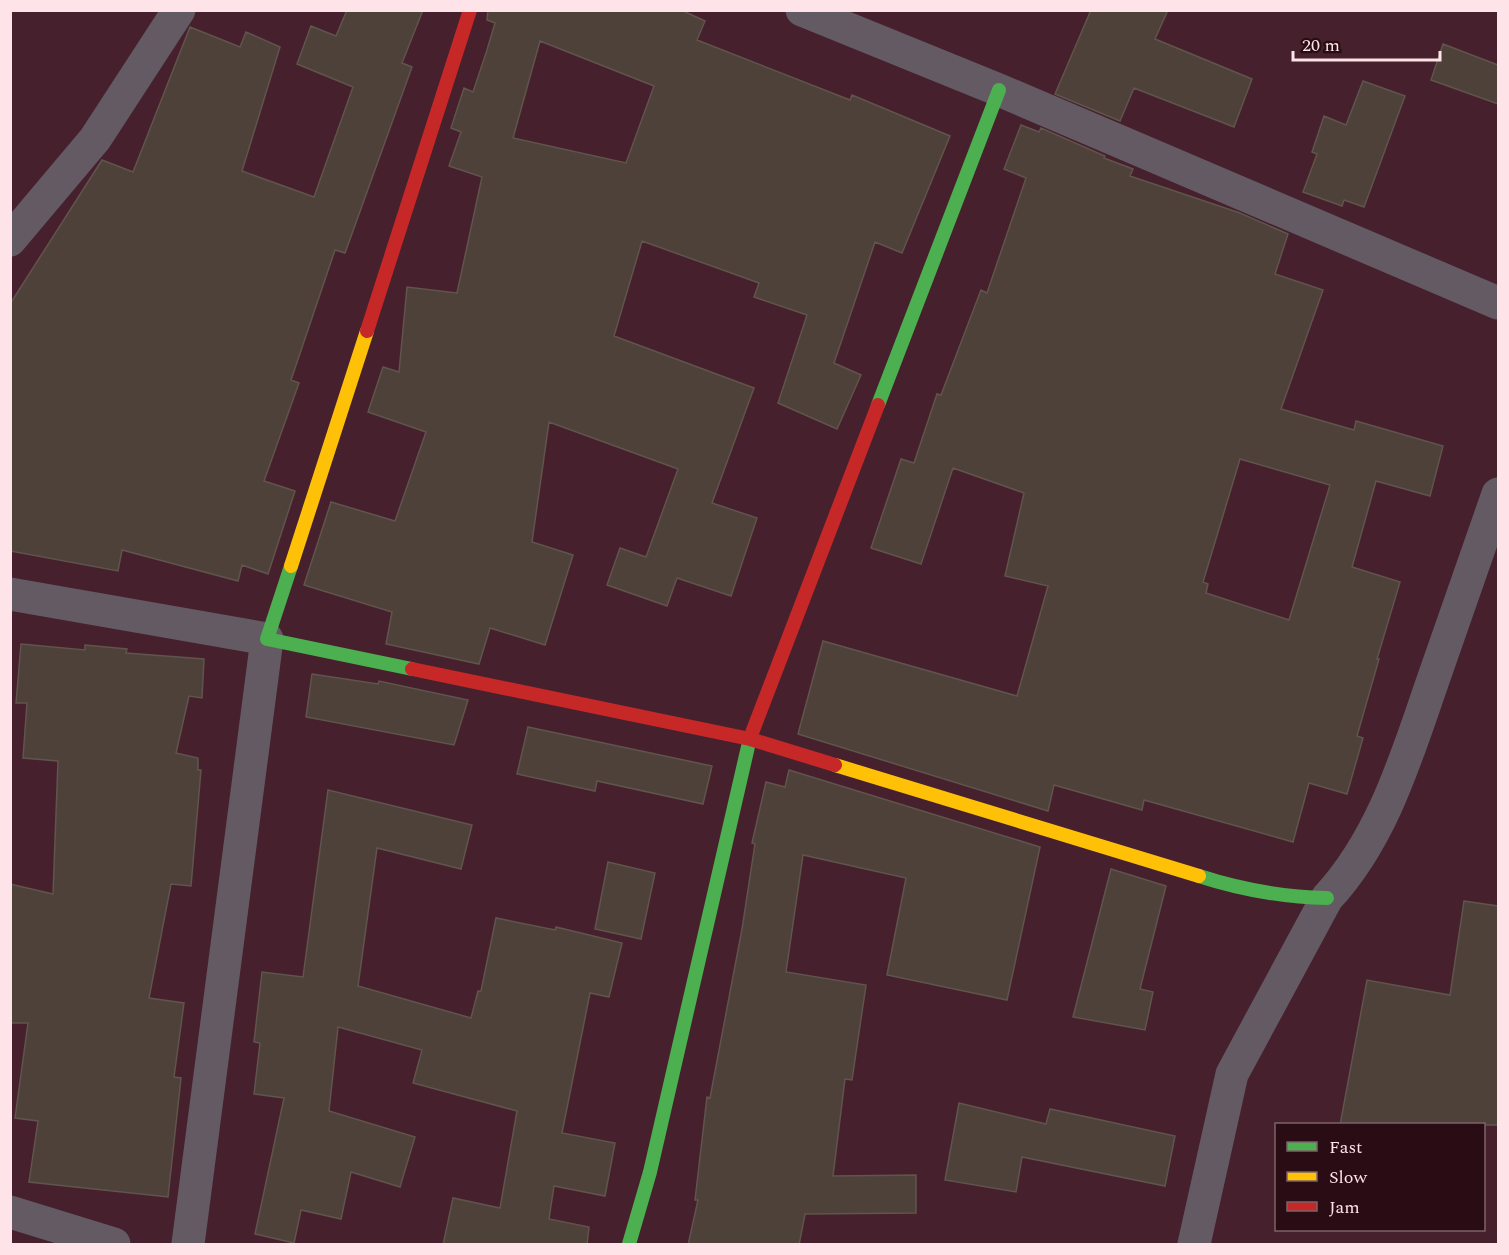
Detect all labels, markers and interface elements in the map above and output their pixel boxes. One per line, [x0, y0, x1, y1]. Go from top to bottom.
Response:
scale bar [1293, 24, 1440, 62]
text: 20 m [1302, 32, 1340, 59]
legend [1275, 1123, 1485, 1231]
text: Fast [1329, 1134, 1362, 1161]
text: Slow [1329, 1164, 1368, 1191]
text: Jam [1329, 1194, 1360, 1221]

